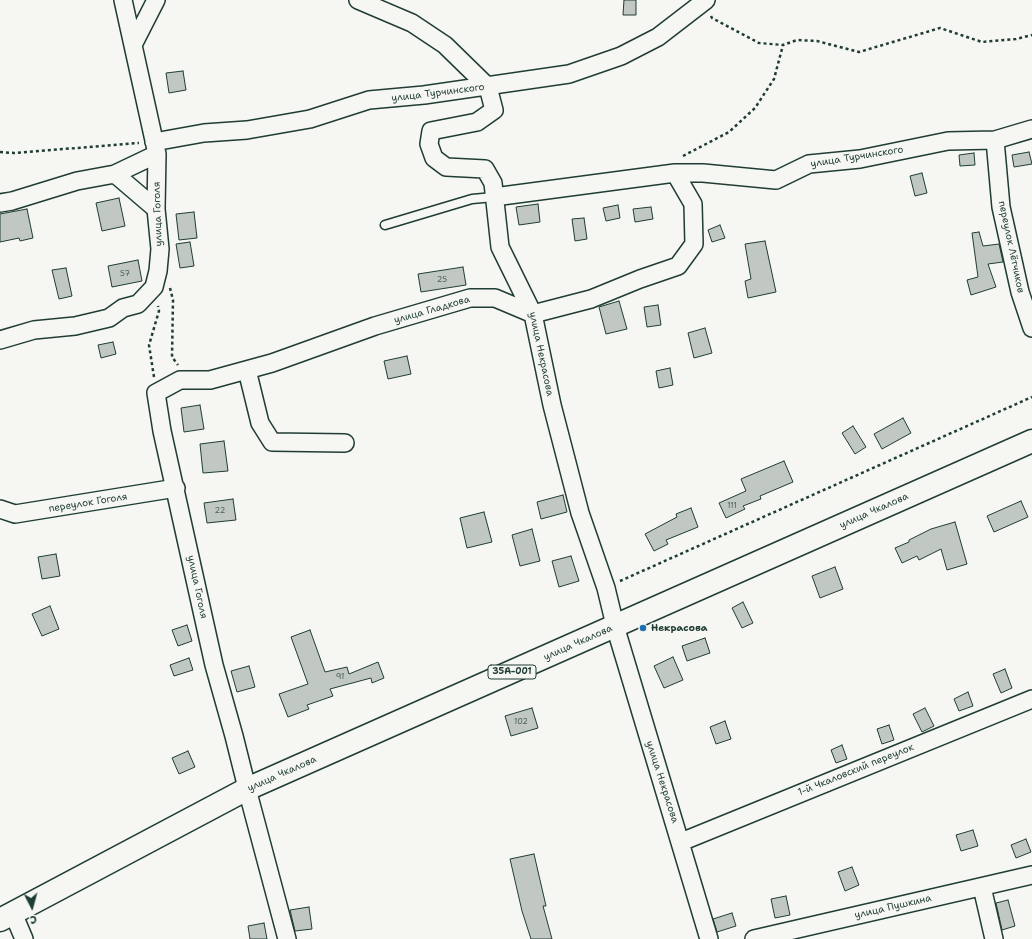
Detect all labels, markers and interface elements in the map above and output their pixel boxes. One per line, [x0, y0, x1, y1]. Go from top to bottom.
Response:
street label: улица Турчинского [391, 81, 485, 105]
street label: улица Турчинского [810, 144, 904, 170]
street label: улица Гоголя [151, 182, 165, 246]
street label: переулок Лётчиков [995, 200, 1027, 294]
house number: 57 [120, 269, 130, 279]
house number: 25 [437, 275, 447, 285]
street label: улица Гладкова [393, 293, 471, 327]
street label: улица Некрасова [526, 311, 556, 397]
street label: улица Чкалова [838, 490, 910, 532]
street label: переулок Гоголя [48, 491, 128, 515]
house number: 111 [727, 501, 737, 511]
house number: 22 [215, 506, 225, 516]
street label: улица Гоголя [184, 554, 210, 620]
street label: улица Чкалова [542, 622, 614, 664]
place label: Некрасова [651, 622, 708, 634]
marker: Некрасова [638, 623, 648, 633]
road number: 35А-001 [488, 665, 536, 679]
house number: 91 [336, 672, 344, 682]
house number: 102 [514, 717, 528, 727]
street label: улица Некрасова [643, 739, 681, 825]
street label: 1-й Чкаловский переулок [796, 741, 916, 799]
street label: улица Чкалова [246, 753, 318, 795]
north arrow [12, 887, 52, 927]
street label: улица Пушкина [853, 892, 933, 922]
text: С [29, 912, 37, 927]

